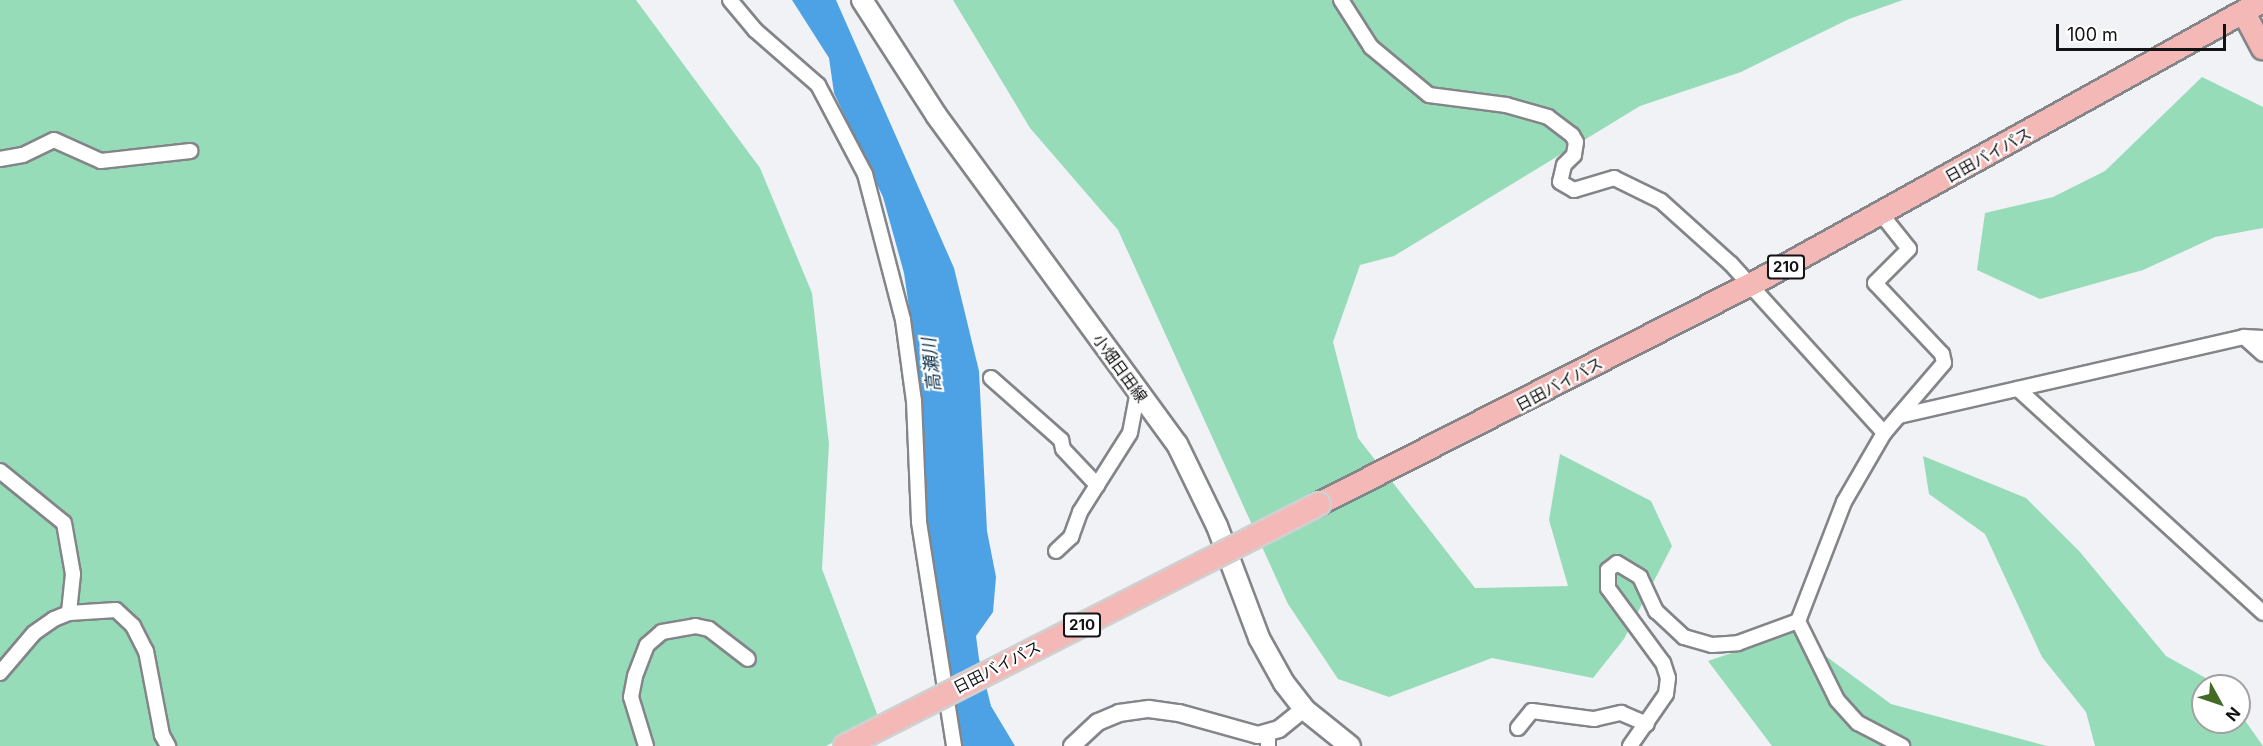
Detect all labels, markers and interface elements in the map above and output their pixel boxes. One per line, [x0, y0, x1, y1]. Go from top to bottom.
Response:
scale bar [2059, 12, 2228, 50]
text: 100 m [2067, 24, 2118, 45]
street label: 日田バイパス [1941, 123, 2035, 187]
road number: 210 [1766, 255, 1806, 279]
street label: 小畑日田線 [1089, 330, 1151, 406]
water label: 高瀬川 [918, 337, 946, 393]
street label: 日田バイパス [1512, 353, 1606, 415]
road number: 210 [1062, 613, 1102, 637]
street label: 日田バイパス [950, 637, 1044, 697]
north arrow [2191, 674, 2251, 734]
text: N [2222, 703, 2245, 725]

